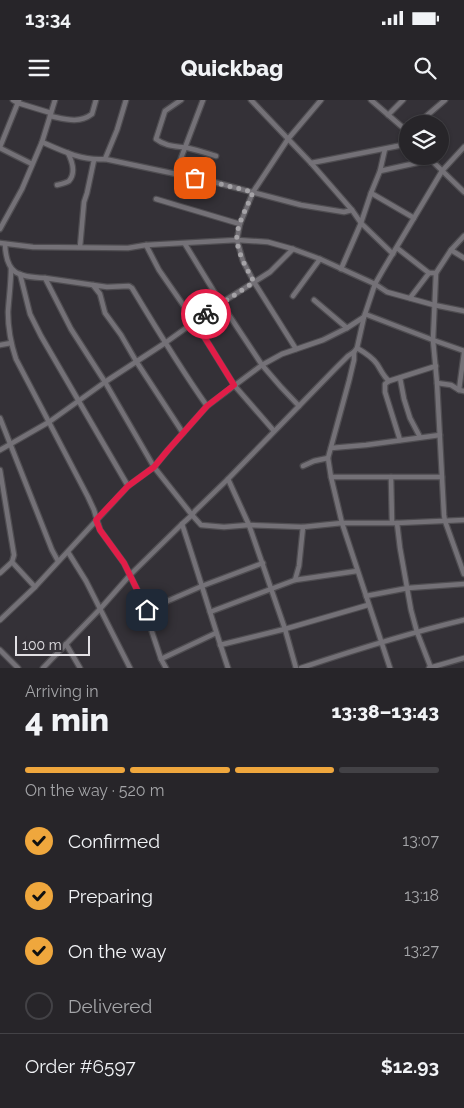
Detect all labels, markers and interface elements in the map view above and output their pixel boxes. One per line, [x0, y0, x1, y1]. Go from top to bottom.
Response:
text: 13:34 [25, 7, 71, 29]
icon: menu [25, 54, 53, 82]
icon: search [411, 54, 439, 82]
text: Quickbag [181, 55, 283, 81]
map controls [399, 115, 449, 165]
button: layers [399, 115, 449, 165]
pin [174, 157, 216, 199]
icon: bag [181, 164, 209, 192]
courier [181, 289, 231, 339]
icon: bike [192, 300, 220, 328]
pin [126, 589, 168, 631]
icon: home [133, 596, 161, 624]
scale bar [15, 633, 90, 656]
text: 100 m [22, 637, 62, 653]
text: Arriving in [25, 682, 99, 701]
text: 13:38–13:43 [331, 700, 439, 722]
text: 4 min [25, 701, 109, 738]
text: On the way · 520 m [25, 781, 164, 800]
icon: check [25, 827, 53, 855]
text: Confirmed [68, 830, 160, 852]
text: 13:07 [402, 831, 439, 850]
icon: check [25, 882, 53, 910]
text: Preparing [68, 885, 153, 907]
text: 13:18 [404, 886, 439, 905]
icon: check [25, 937, 53, 965]
text: On the way [68, 940, 167, 962]
text: 13:27 [404, 941, 439, 960]
text: Delivered [68, 995, 152, 1017]
text: Order #6597 [25, 1055, 136, 1077]
text: $12.93 [381, 1055, 439, 1077]

